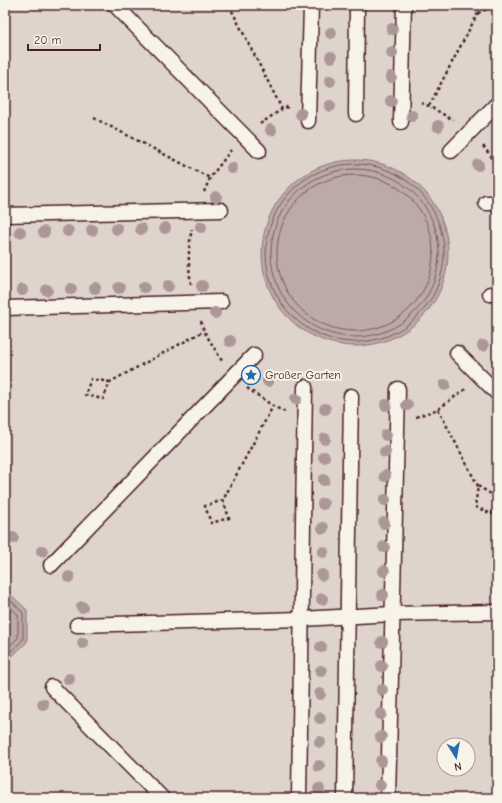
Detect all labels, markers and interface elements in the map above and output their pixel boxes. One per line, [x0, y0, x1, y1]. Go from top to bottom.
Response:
scale bar [28, 26, 100, 52]
text: 20 m [34, 33, 62, 47]
place icon: Großer Garten [240, 364, 262, 386]
place label: Großer Garten [265, 368, 341, 382]
north arrow [436, 737, 476, 777]
text: N [453, 759, 463, 773]

